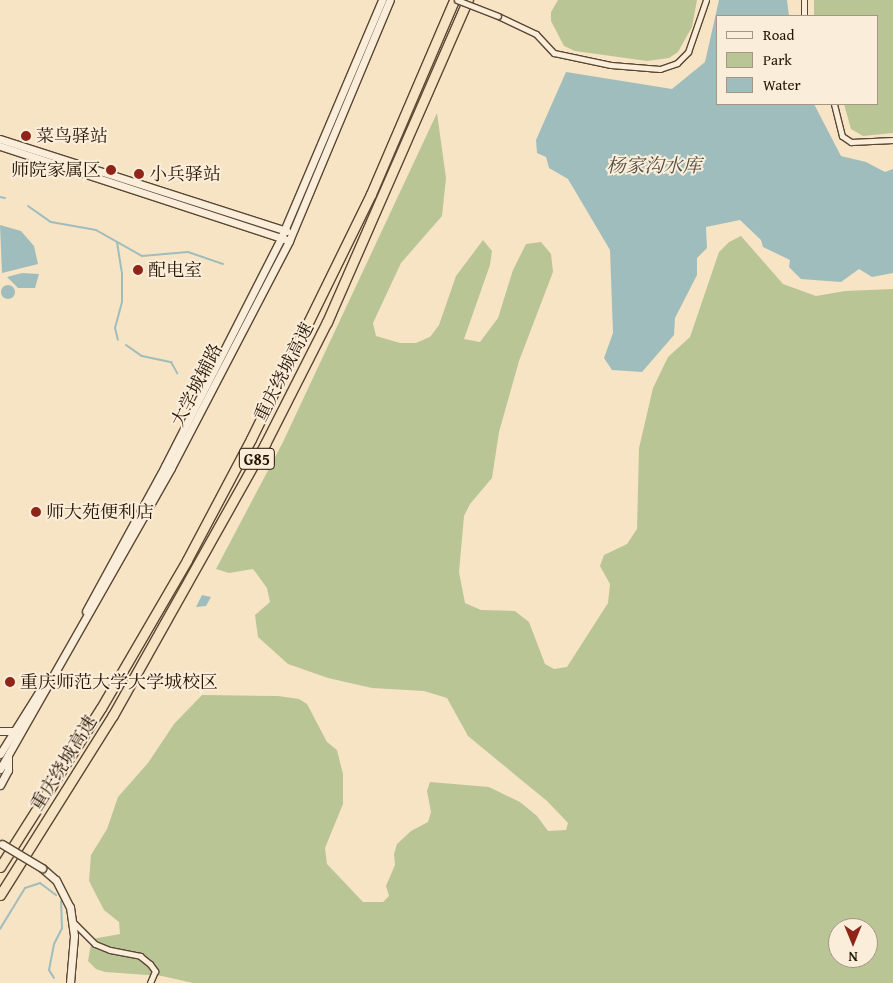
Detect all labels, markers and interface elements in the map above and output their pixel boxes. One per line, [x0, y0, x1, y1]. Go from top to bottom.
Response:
legend [716, 15, 878, 105]
text: Road [763, 24, 794, 45]
text: Park [763, 49, 792, 70]
text: Water [763, 74, 801, 95]
place label: 菜鸟驿站 [36, 125, 108, 147]
marker: 菜鸟驿站 [20, 130, 32, 142]
water label: 杨家沟水库 [607, 155, 701, 177]
place label: 师院家属区 [11, 159, 101, 181]
place label: 小兵驿站 [149, 163, 221, 185]
marker: 师院家属区 [105, 164, 117, 176]
marker: 小兵驿站 [133, 168, 145, 180]
place label: 配电室 [148, 259, 202, 281]
marker: 配电室 [132, 264, 144, 276]
street label: 重庆绕城高速 [250, 319, 318, 425]
street label: 大学城辅路 [167, 340, 227, 430]
road number: G85 [238, 446, 276, 472]
place label: 师大苑便利店 [46, 501, 154, 523]
marker: 师大苑便利店 [30, 506, 42, 518]
place label: 重庆师范大学大学城校区 [20, 671, 218, 693]
marker: 重庆师范大学大学城校区 [4, 676, 16, 688]
street label: 重庆绕城高速 [26, 711, 102, 815]
north arrow [828, 918, 878, 968]
text: N [848, 947, 858, 967]

